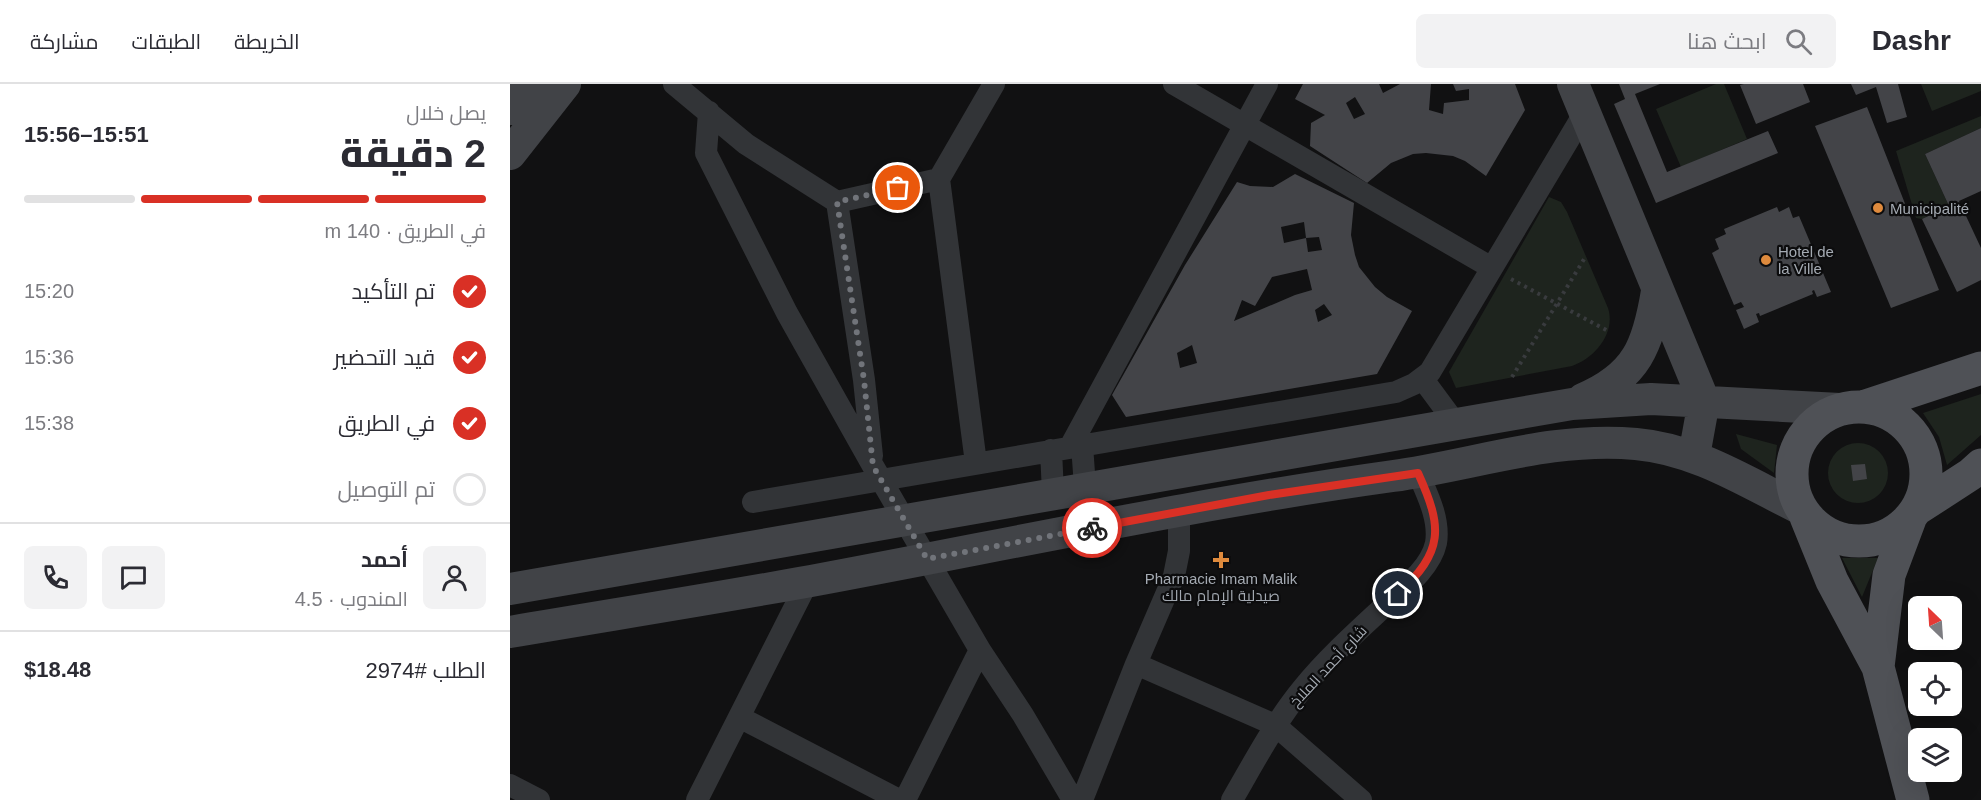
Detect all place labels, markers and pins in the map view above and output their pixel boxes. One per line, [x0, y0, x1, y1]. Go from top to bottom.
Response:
pin [872, 162, 923, 213]
place label: Municipalité [1890, 200, 1969, 217]
marker: Municipalité [1871, 201, 1885, 215]
place label: Hotel de la Ville [1778, 243, 1834, 277]
marker: Hotel de la Ville [1759, 253, 1773, 267]
marker: Pharmacie Imam Malik صيدلية الإمام مالك [1214, 553, 1228, 567]
pin [1372, 568, 1423, 619]
place label: Pharmacie Imam Malik صيدلية الإمام مالك [1145, 570, 1298, 606]

